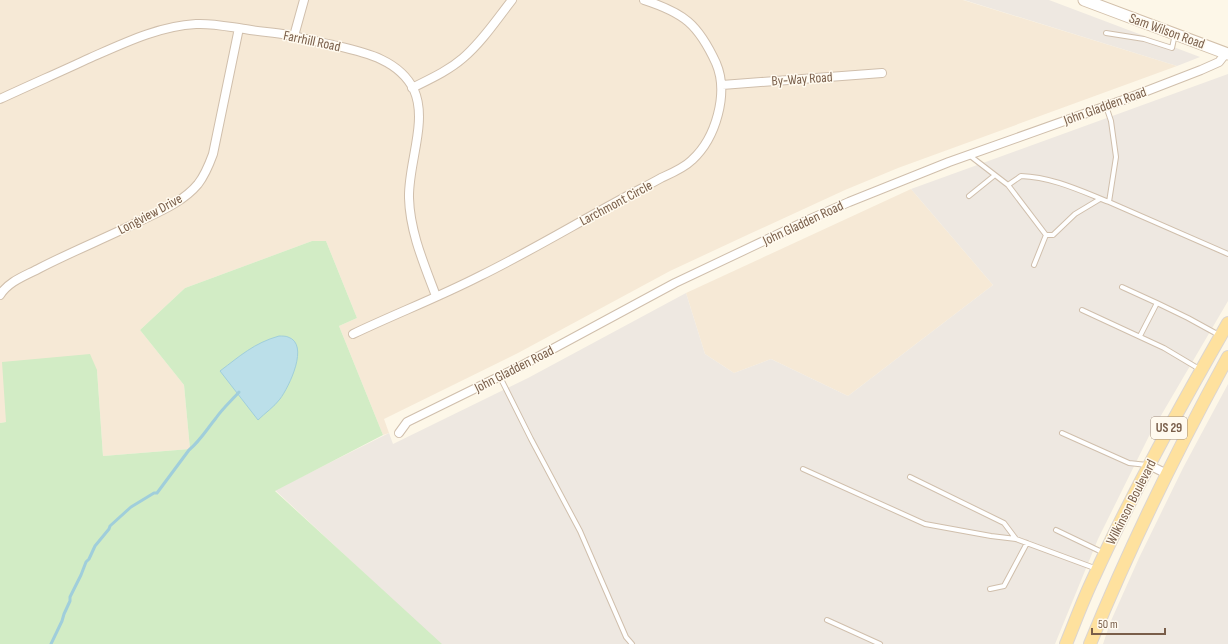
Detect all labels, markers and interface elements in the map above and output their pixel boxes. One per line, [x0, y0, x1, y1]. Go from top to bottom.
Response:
street label: Sam Wilson Road [1127, 9, 1207, 53]
street label: Farrhill Road [282, 27, 342, 55]
street label: By-Way Road [771, 68, 833, 90]
street label: John Gladden Road [1060, 83, 1149, 129]
street label: Larchmont Circle [577, 177, 655, 229]
street label: Longview Drive [115, 190, 185, 238]
street label: John Gladden Road [759, 197, 846, 249]
street label: John Gladden Road [471, 342, 557, 397]
road number: US 29 [1151, 417, 1187, 439]
street label: Wilkinson Boulevard [1102, 456, 1160, 548]
scale bar [1092, 610, 1165, 636]
text: 50 m [1098, 617, 1118, 632]

